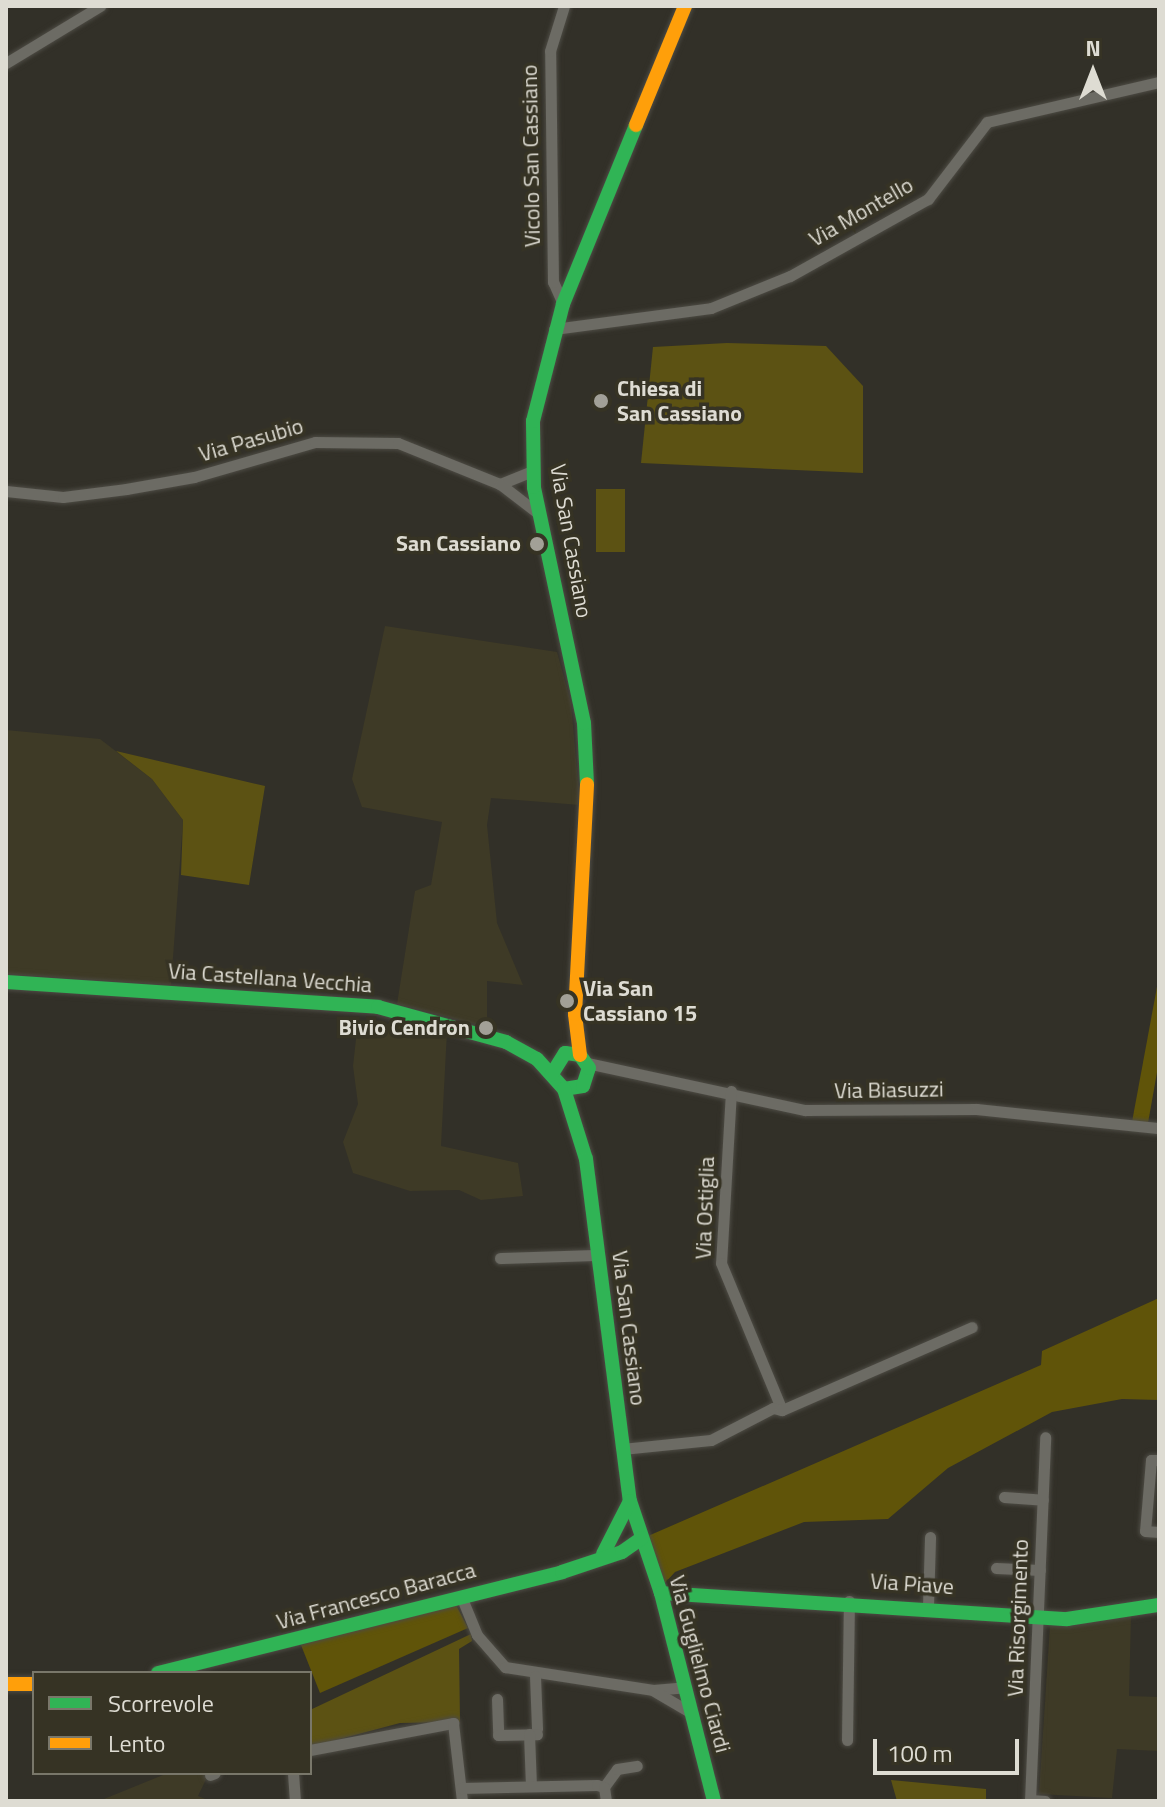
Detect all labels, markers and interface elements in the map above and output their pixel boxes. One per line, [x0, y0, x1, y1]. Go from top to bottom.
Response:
text: N [1085, 31, 1101, 65]
north arrow [1053, 32, 1133, 112]
street label: Vicolo San Cassiano [516, 65, 546, 247]
street label: Via Montello [804, 172, 918, 252]
place label: Chiesa di San Cassiano [617, 375, 742, 426]
marker: Chiesa di San Cassiano [592, 392, 610, 410]
street label: Via Pasubio [196, 413, 306, 467]
street label: Via San Cassiano [544, 462, 598, 620]
place label: San Cassiano [396, 531, 521, 557]
marker: San Cassiano [528, 535, 546, 553]
street label: Via Castellana Vecchia [167, 958, 373, 998]
place label: Via San Cassiano 15 [583, 975, 697, 1026]
marker: Via San Cassiano 15 [558, 992, 576, 1010]
place label: Bivio Cendron [338, 1015, 470, 1041]
marker: Bivio Cendron [477, 1019, 495, 1037]
street label: Via Biasuzzi [834, 1076, 944, 1104]
street label: Via Ostiglia [690, 1156, 720, 1260]
street label: Via San Cassiano [606, 1249, 652, 1407]
street label: Via Risorgimento [1002, 1539, 1034, 1697]
street label: Via Francesco Baracca [274, 1557, 478, 1635]
street label: Via Piave [869, 1568, 955, 1600]
street label: Via Guglielmo Ciardi [664, 1572, 736, 1756]
legend [32, 1671, 312, 1775]
text: Scorrevole [108, 1685, 214, 1721]
scale bar [877, 1723, 1023, 1773]
text: Lento [108, 1725, 165, 1761]
text: 100 m [887, 1735, 953, 1771]

